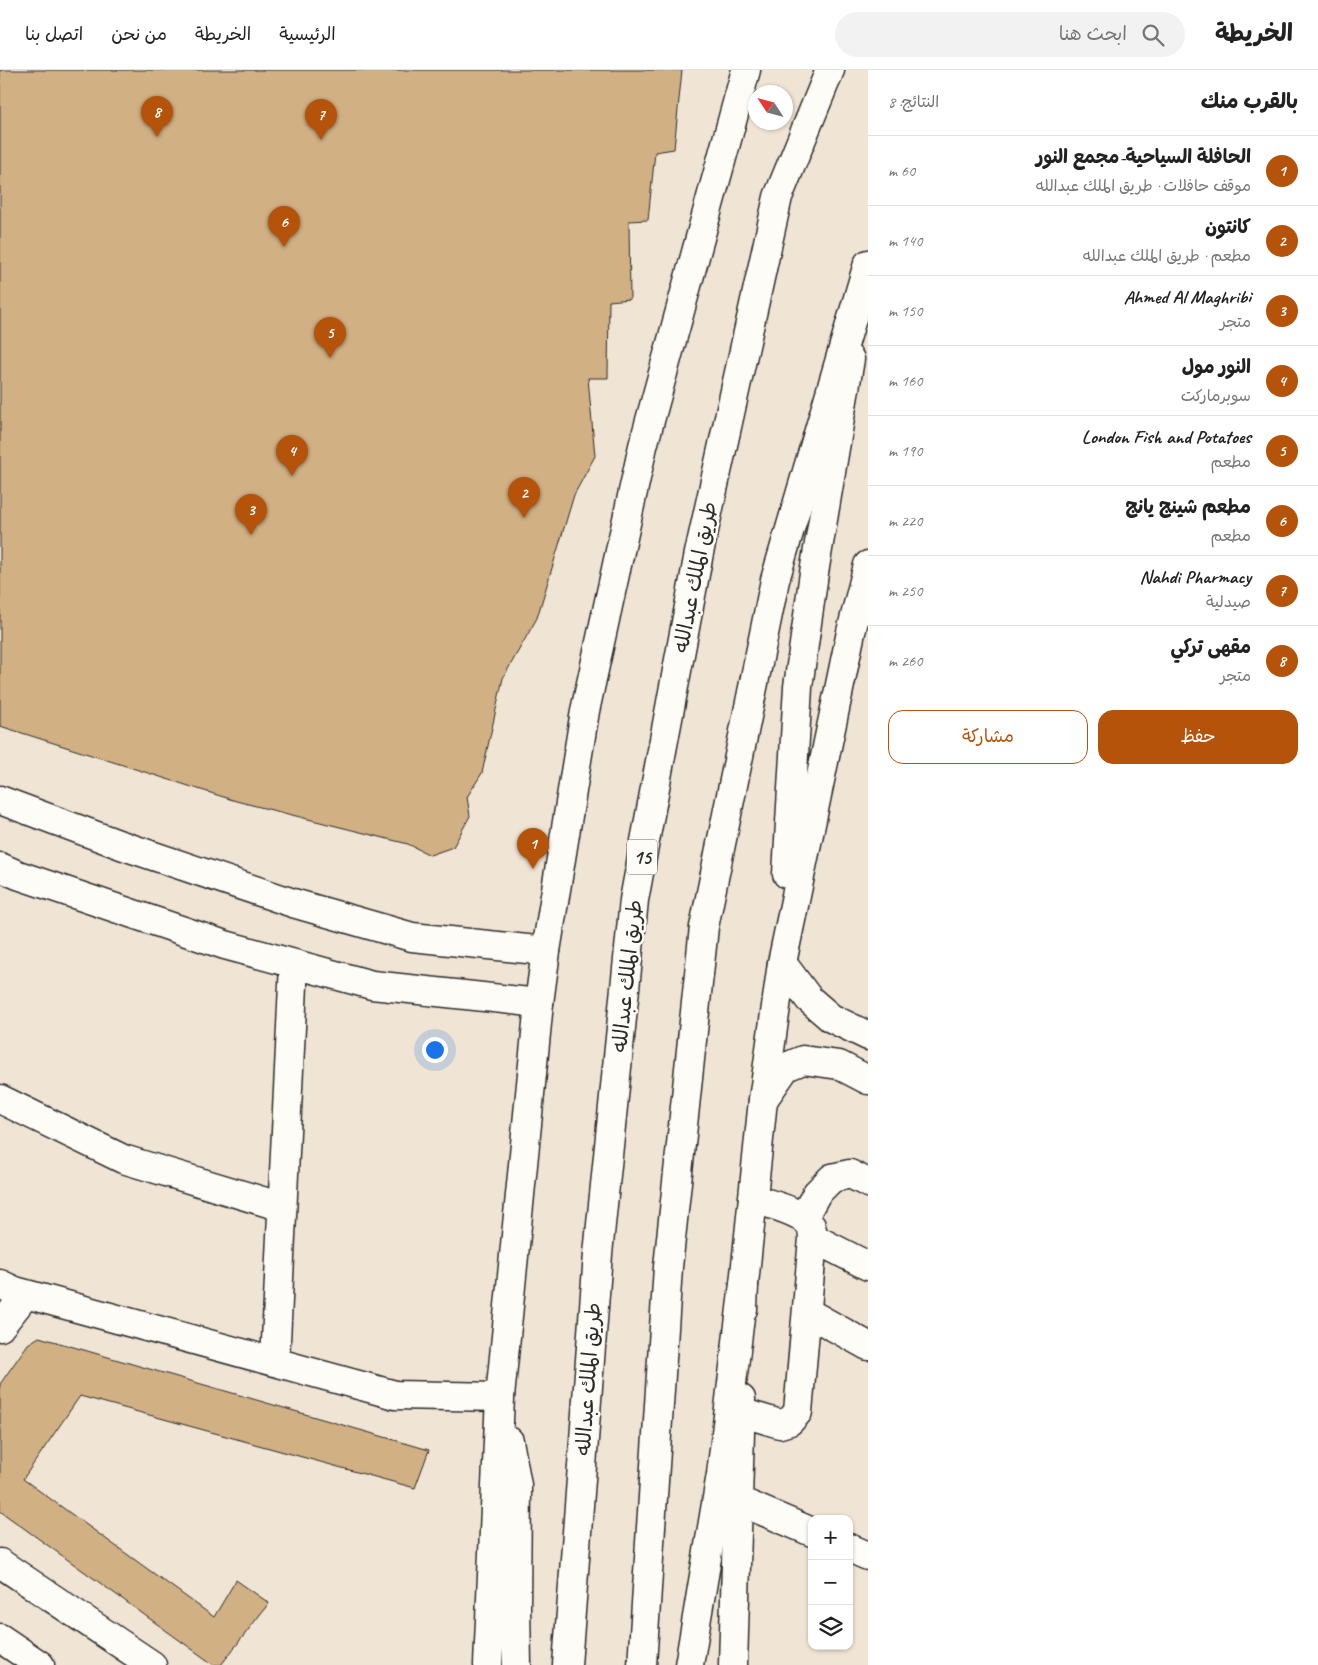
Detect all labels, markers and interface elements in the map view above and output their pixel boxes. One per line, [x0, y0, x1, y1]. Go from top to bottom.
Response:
search box [835, 12, 1185, 57]
text: الخريطة [1215, 18, 1293, 48]
icon: search [1139, 21, 1167, 49]
text: ابحث هنا [1059, 22, 1127, 46]
text: اتصل بنا [25, 23, 83, 45]
text: من نحن [111, 23, 167, 45]
text: الخريطة [195, 23, 251, 45]
text: الرئيسية [279, 23, 336, 45]
north arrow [748, 85, 793, 130]
text: بالقرب منك [1201, 88, 1298, 114]
text: النتائج: 8 [888, 92, 939, 112]
pin: 8 [141, 96, 173, 137]
pin: 7 [305, 99, 337, 140]
text: الحافلة السياحية-مجمع النور [1036, 145, 1251, 169]
text: 60 m [888, 161, 915, 181]
text: 1 [1278, 161, 1286, 181]
text: موقف حافلات · طريق الملك عبدالله [1036, 176, 1251, 196]
pin: 6 [268, 206, 300, 247]
text: كانتون [1205, 215, 1251, 239]
text: 140 m [888, 231, 922, 251]
text: 2 [1278, 231, 1286, 251]
text: مطعم · طريق الملك عبدالله [1083, 246, 1251, 266]
text: Ahmed Al Maghribi [1124, 285, 1251, 309]
text: 150 m [888, 301, 922, 321]
text: 3 [1278, 301, 1286, 321]
text: متجر [1220, 312, 1251, 332]
pin: 5 [314, 317, 346, 358]
text: النور مول [1182, 355, 1251, 379]
text: 160 m [888, 371, 922, 391]
text: 4 [1278, 371, 1286, 391]
text: سوبرماركت [1181, 386, 1251, 406]
text: London Fish and Potatoes [1082, 425, 1251, 449]
pin: 4 [276, 435, 308, 476]
text: 190 m [888, 441, 922, 461]
text: 5 [1279, 441, 1285, 461]
text: مطعم [1211, 452, 1251, 472]
pin: 2 [508, 477, 540, 518]
pin: 3 [235, 494, 267, 535]
text: مطعم شينج يانج [1125, 495, 1251, 519]
street label: طريق الملك عبدالله [668, 499, 722, 655]
text: 220 m [888, 511, 922, 531]
text: 6 [1278, 511, 1286, 531]
text: مطعم [1211, 526, 1251, 546]
text: Nahdi Pharmacy [1139, 565, 1251, 589]
text: 250 m [888, 581, 922, 601]
text: 7 [1278, 581, 1286, 601]
text: صيدلية [1206, 592, 1251, 612]
text: مقهى تركي [1171, 635, 1251, 659]
text: 260 m [888, 651, 922, 671]
text: 8 [1278, 651, 1286, 671]
text: متجر [1220, 666, 1251, 686]
button: مشاركة [888, 710, 1088, 764]
button: حفظ [1098, 710, 1298, 764]
pin: 1 [517, 828, 549, 869]
road number: 15 [627, 840, 657, 874]
street label: طريق الملك عبدالله [606, 898, 648, 1054]
your location [422, 1037, 448, 1063]
street label: طريق الملك عبدالله [570, 1302, 606, 1456]
map controls [808, 1515, 853, 1650]
button: + [808, 1515, 853, 1560]
button: − [808, 1560, 853, 1605]
button: layers [808, 1605, 853, 1650]

